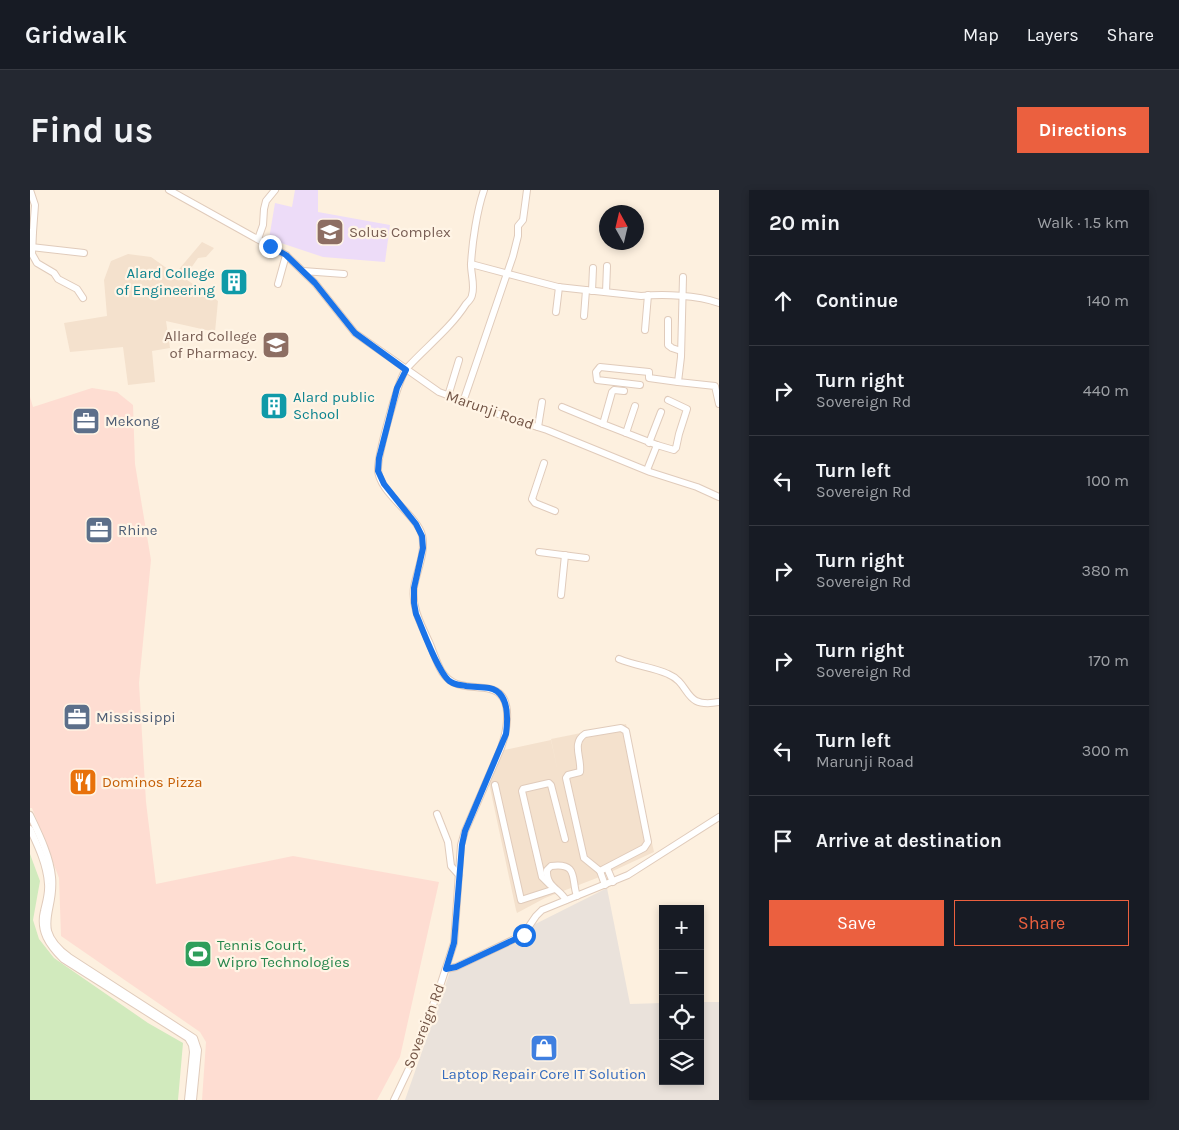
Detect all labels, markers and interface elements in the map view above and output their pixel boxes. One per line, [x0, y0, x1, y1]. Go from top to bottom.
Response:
text: Gridwalk [25, 21, 127, 49]
text: Map [963, 24, 999, 46]
text: Layers [1027, 24, 1079, 46]
text: Share [1107, 24, 1154, 46]
button: Directions [1017, 107, 1149, 153]
text: Find us [30, 110, 153, 151]
north arrow [599, 205, 644, 250]
text: 20 min [769, 211, 840, 235]
text: Walk · 1.5 km [1037, 213, 1129, 232]
school or university icon: Solus Complex [315, 217, 345, 247]
place label: Solus Complex [349, 223, 451, 241]
route end [259, 235, 282, 258]
place label: Alard College of Engineering [116, 264, 216, 299]
building icon: Alard College of Engineering [219, 267, 249, 297]
icon: ahead [769, 287, 797, 315]
text: Continue [816, 290, 898, 312]
text: 140 m [1087, 291, 1129, 310]
place label: Allard College of Pharmacy. [164, 327, 257, 362]
school or university icon: Allard College of Pharmacy. [261, 330, 291, 360]
text: Turn right [816, 370, 905, 392]
icon: right [769, 377, 797, 405]
text: 440 m [1083, 381, 1129, 400]
street label: Marunji Road [444, 387, 536, 433]
place label: Alard public School [293, 388, 375, 423]
building icon: Alard public School [259, 391, 289, 421]
text: Sovereign Rd [816, 392, 911, 411]
office icon: Mekong [71, 406, 101, 436]
place label: Mekong [105, 412, 160, 430]
text: Turn left [816, 460, 891, 482]
icon: left [769, 467, 797, 495]
text: 100 m [1086, 471, 1129, 490]
text: Sovereign Rd [816, 482, 911, 501]
office icon: Rhine [84, 515, 114, 545]
place label: Rhine [118, 521, 157, 539]
text: Turn right [816, 550, 905, 572]
icon: right [769, 557, 797, 585]
text: 380 m [1081, 561, 1129, 580]
text: Sovereign Rd [816, 572, 911, 591]
text: Turn right [816, 640, 905, 662]
icon: right [769, 647, 797, 675]
text: 170 m [1088, 651, 1129, 670]
text: Sovereign Rd [816, 662, 911, 681]
office icon: Mississippi [62, 702, 92, 732]
place label: Mississippi [96, 708, 176, 726]
text: Turn left [816, 730, 891, 752]
icon: left [769, 737, 797, 765]
text: 300 m [1082, 741, 1129, 760]
text: Marunji Road [816, 752, 914, 771]
restaurant icon: Dominos Pizza [68, 767, 98, 797]
place label: Dominos Pizza [102, 773, 203, 791]
icon: arrive [769, 827, 797, 855]
text: Arrive at destination [816, 830, 1002, 852]
button: Save [769, 900, 944, 946]
button: Share [954, 900, 1129, 946]
map controls [659, 905, 704, 1085]
button: + [659, 905, 704, 950]
route start [513, 924, 536, 947]
place label: Tennis Court, Wipro Technologies [217, 936, 350, 971]
sports icon: Tennis Court, Wipro Technologies [183, 939, 213, 969]
button: − [659, 950, 704, 995]
street label: Sovereign Rd [400, 981, 448, 1071]
button: locate [659, 995, 704, 1040]
shop icon: Laptop Repair Core IT Solution [529, 1033, 559, 1063]
button: layers [659, 1040, 704, 1085]
place label: Laptop Repair Core IT Solution [442, 1065, 646, 1083]

